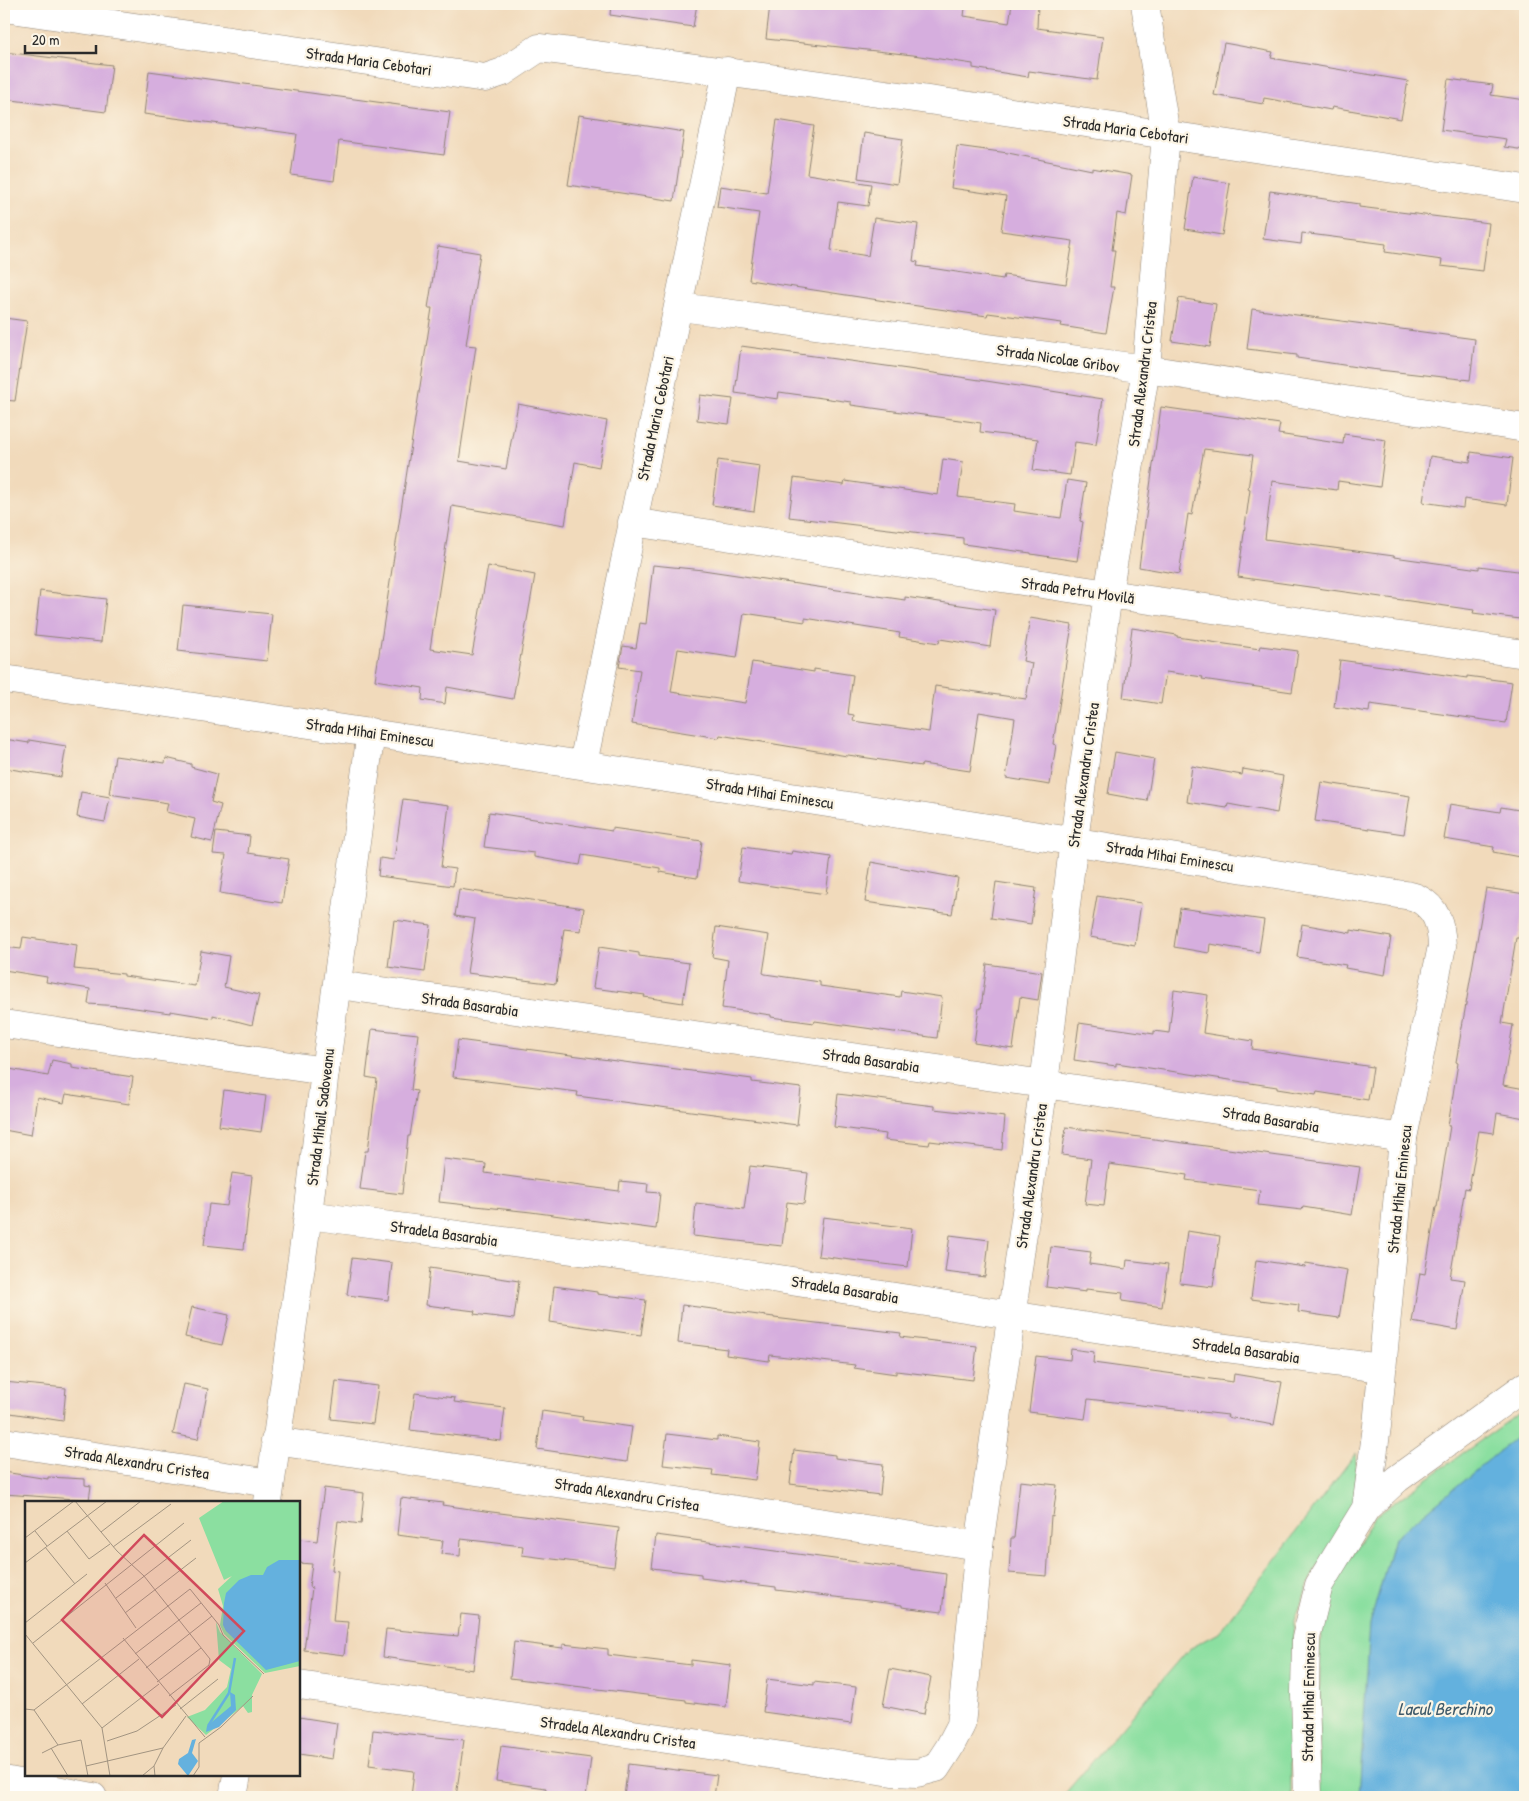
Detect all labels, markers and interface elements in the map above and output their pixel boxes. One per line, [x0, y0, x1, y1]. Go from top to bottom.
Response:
scale bar [25, 22, 96, 54]
text: 20 m [32, 29, 59, 50]
street label: Strada Maria Cebotari [305, 41, 433, 81]
street label: Strada Maria Cebotari [1062, 109, 1190, 149]
street label: Strada Alexandru Cristea [1122, 300, 1162, 448]
street label: Strada Nicolae Gribov [995, 339, 1121, 378]
street label: Strada Maria Cebotari [631, 354, 679, 482]
street label: Strada Petru Movilă [1020, 571, 1136, 609]
street label: Strada Alexandru Cristea [1062, 701, 1104, 849]
street label: Strada Mihai Eminescu [305, 712, 436, 752]
street label: Strada Mihai Eminescu [705, 772, 836, 814]
street label: Strada Mihai Eminescu [1105, 835, 1236, 877]
street label: Strada Basarabia [420, 986, 520, 1022]
street label: Strada Basarabia [821, 1042, 921, 1078]
street label: Strada Mihail Sadoveanu [301, 1047, 339, 1187]
street label: Strada Basarabia [1221, 1101, 1321, 1137]
street label: Strada Alexandru Cristea [1010, 1102, 1052, 1250]
street label: Strada Mihai Eminescu [1381, 1123, 1417, 1254]
street label: Stradela Basarabia [389, 1215, 499, 1251]
street label: Stradela Basarabia [790, 1270, 900, 1308]
street label: Stradela Basarabia [1191, 1332, 1301, 1368]
street label: Strada Alexandru Cristea [63, 1440, 211, 1484]
street label: Strada Alexandru Cristea [553, 1472, 701, 1516]
inset map [25, 1501, 300, 1776]
street label: Strada Mihai Eminescu [1296, 1632, 1320, 1762]
water label: Lacul Berchino [1398, 1696, 1494, 1721]
street label: Stradela Alexandru Cristea [539, 1710, 697, 1754]

